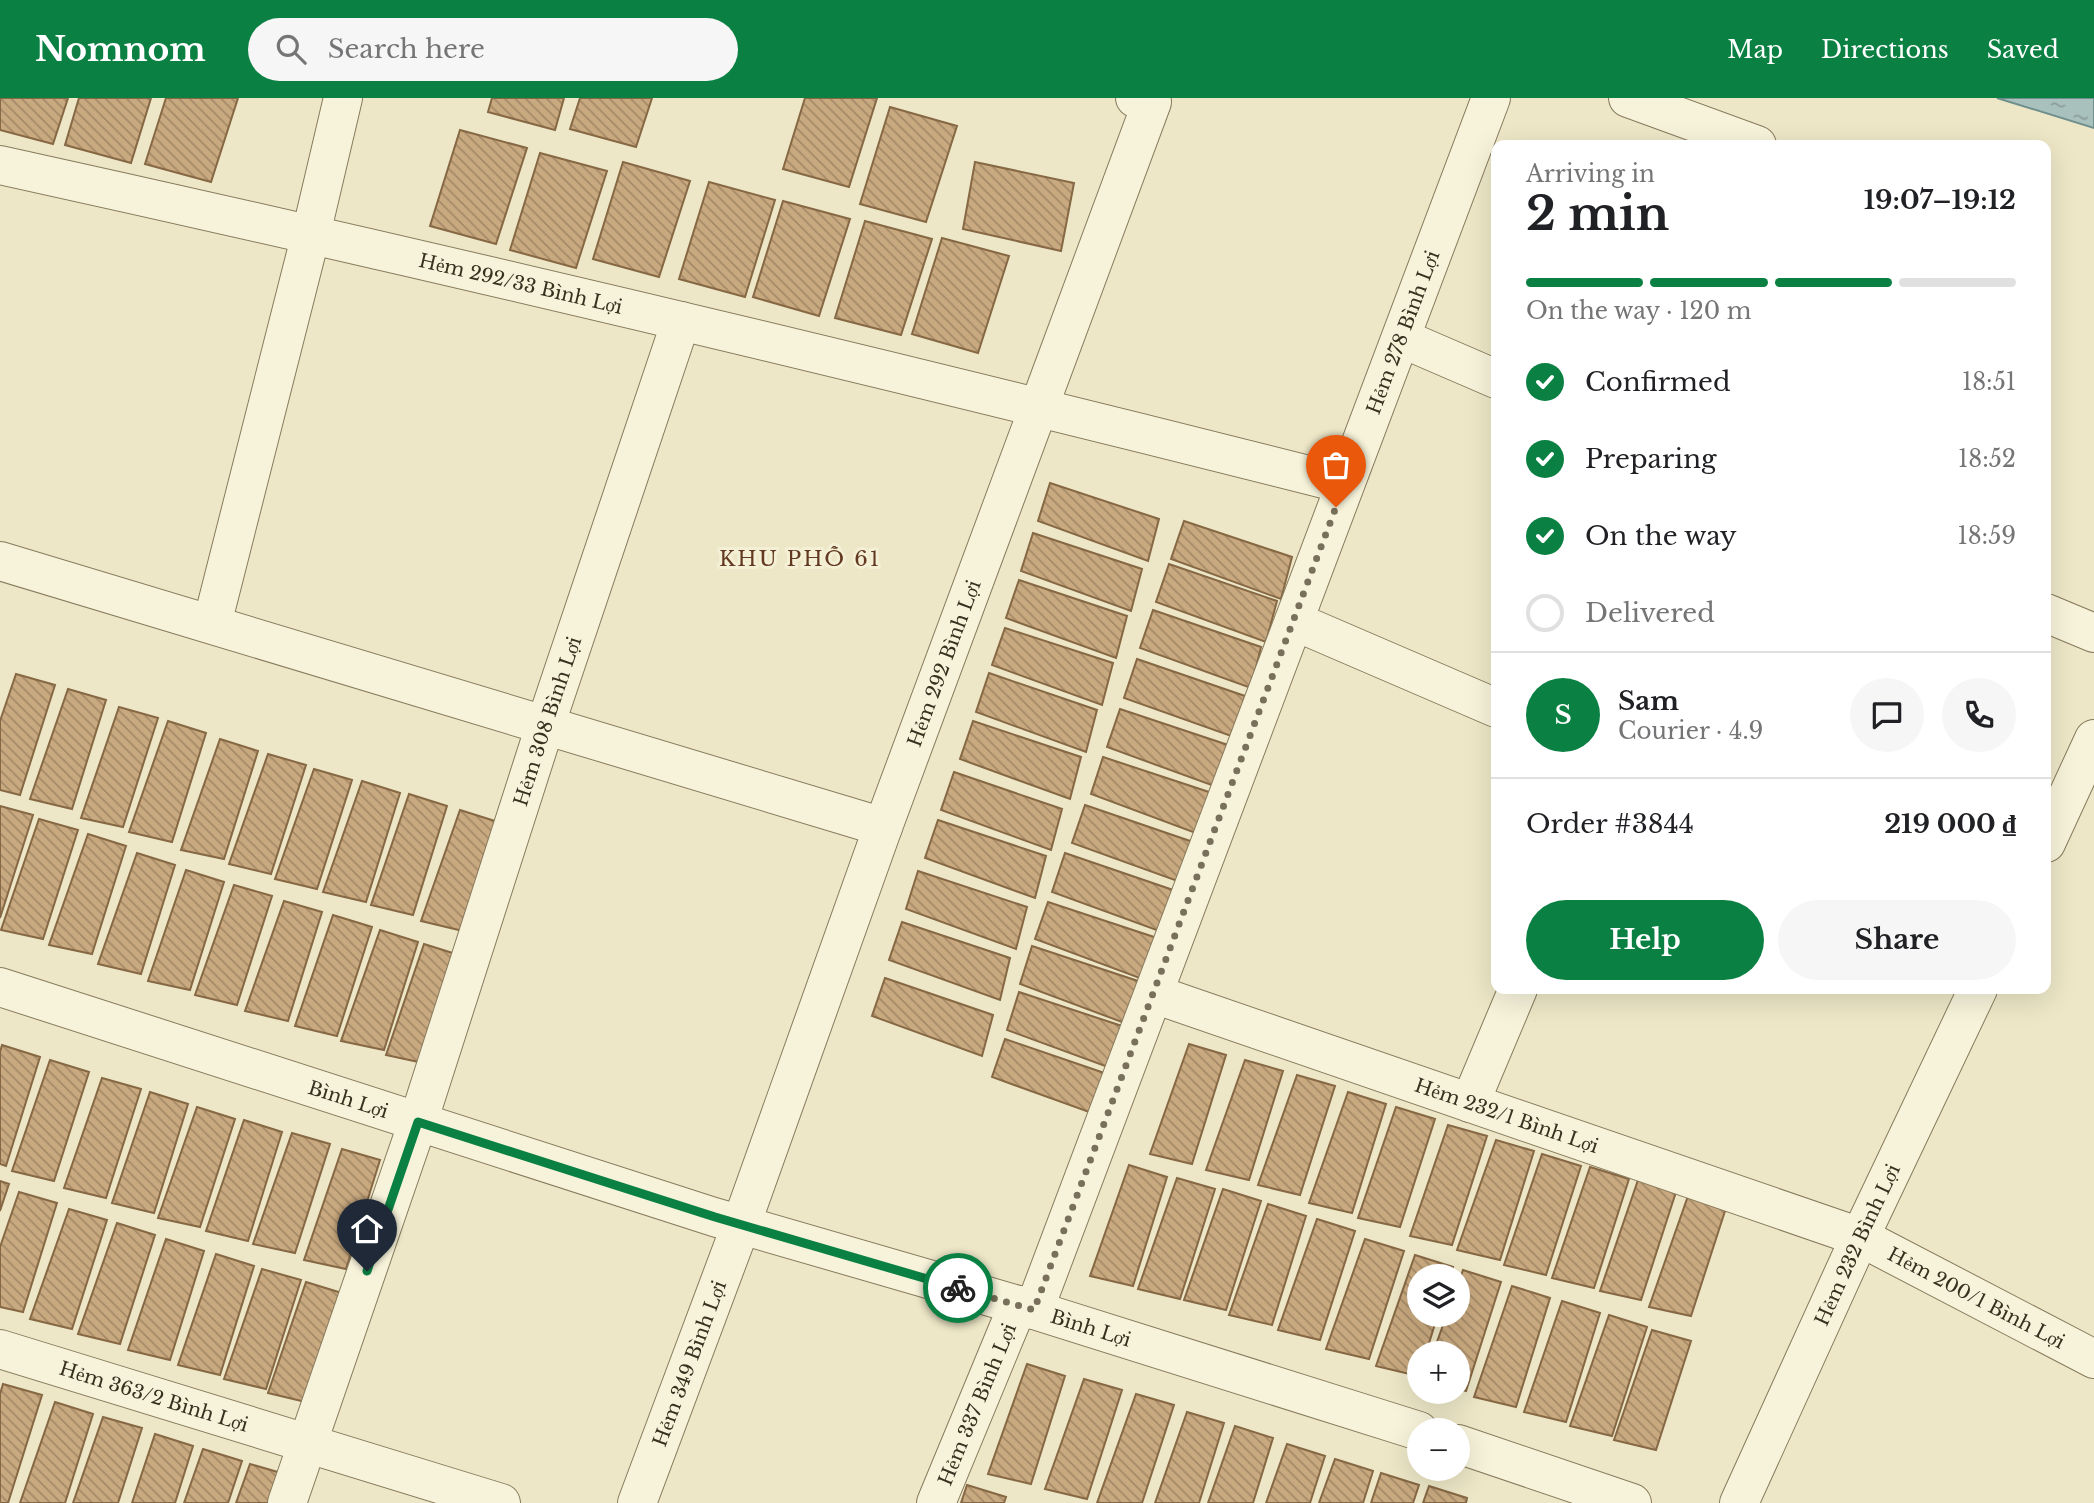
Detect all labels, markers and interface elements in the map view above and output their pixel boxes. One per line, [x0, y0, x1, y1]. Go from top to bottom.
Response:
search box [248, 18, 738, 81]
text: Nomnom [35, 29, 206, 70]
icon: search [272, 30, 310, 68]
text: Search here [328, 33, 485, 65]
text: Map [1727, 35, 1783, 64]
text: Directions [1821, 35, 1949, 64]
text: Saved [1987, 35, 2059, 64]
text: Arriving in [1526, 160, 1655, 188]
text: 19:07–19:12 [1864, 184, 2016, 216]
text: 2 min [1526, 185, 1669, 242]
street label: Hẻm 278 Bình Lợi [1361, 247, 1444, 417]
street label: Hẻm 292/33 Bình Lợi [417, 248, 625, 318]
text: On the way · 120 m [1526, 297, 1751, 325]
icon: check [1526, 363, 1564, 401]
text: Confirmed [1585, 366, 1730, 398]
text: 18:51 [1962, 368, 2016, 396]
pin [1306, 435, 1366, 507]
icon: check [1526, 440, 1564, 478]
text: Preparing [1585, 443, 1717, 475]
text: 18:52 [1958, 445, 2016, 473]
icon: bag [1317, 446, 1355, 484]
icon: check [1526, 517, 1564, 555]
text: On the way [1585, 520, 1737, 552]
text: 18:59 [1957, 522, 2016, 550]
district label: KHU PHỐ 61 [719, 546, 881, 572]
street label: Hẻm 292 Bình Lợi [902, 576, 985, 750]
text: Delivered [1585, 597, 1715, 629]
street label: Hẻm 308 Bình Lợi [509, 633, 586, 809]
button: chat [1850, 678, 1924, 752]
button: phone [1942, 678, 2016, 752]
text: Sam [1618, 685, 1679, 717]
text: S [1554, 699, 1572, 731]
text: Courier · 4.9 [1618, 717, 1763, 745]
text: Order #3844 [1526, 808, 1694, 840]
text: 219 000 ₫ [1884, 808, 2016, 840]
button: Help [1526, 900, 1764, 980]
button: Share [1778, 900, 2016, 980]
street label: Hẻm 232/1 Bình Lợi [1412, 1073, 1602, 1158]
street label: Bình Lợi [305, 1076, 392, 1123]
street label: Hẻm 232 Bình Lợi [1810, 1160, 1905, 1329]
pin [337, 1199, 397, 1271]
icon: home [348, 1210, 386, 1248]
street label: Hẻm 200/1 Bình Lợi [1884, 1242, 2069, 1354]
courier [923, 1253, 993, 1323]
map controls [1407, 1264, 1470, 1481]
button: layers [1407, 1264, 1470, 1327]
icon: bike [939, 1269, 977, 1307]
street label: Hẻm 349 Bình Lợi [648, 1277, 731, 1450]
street label: Bình Lợi [1048, 1304, 1134, 1351]
street label: Hẻm 337 Bình Lợi [933, 1319, 1021, 1489]
button: + [1407, 1341, 1470, 1404]
street label: Hẻm 363/2 Bình Lợi [57, 1356, 252, 1436]
button: − [1407, 1418, 1470, 1481]

